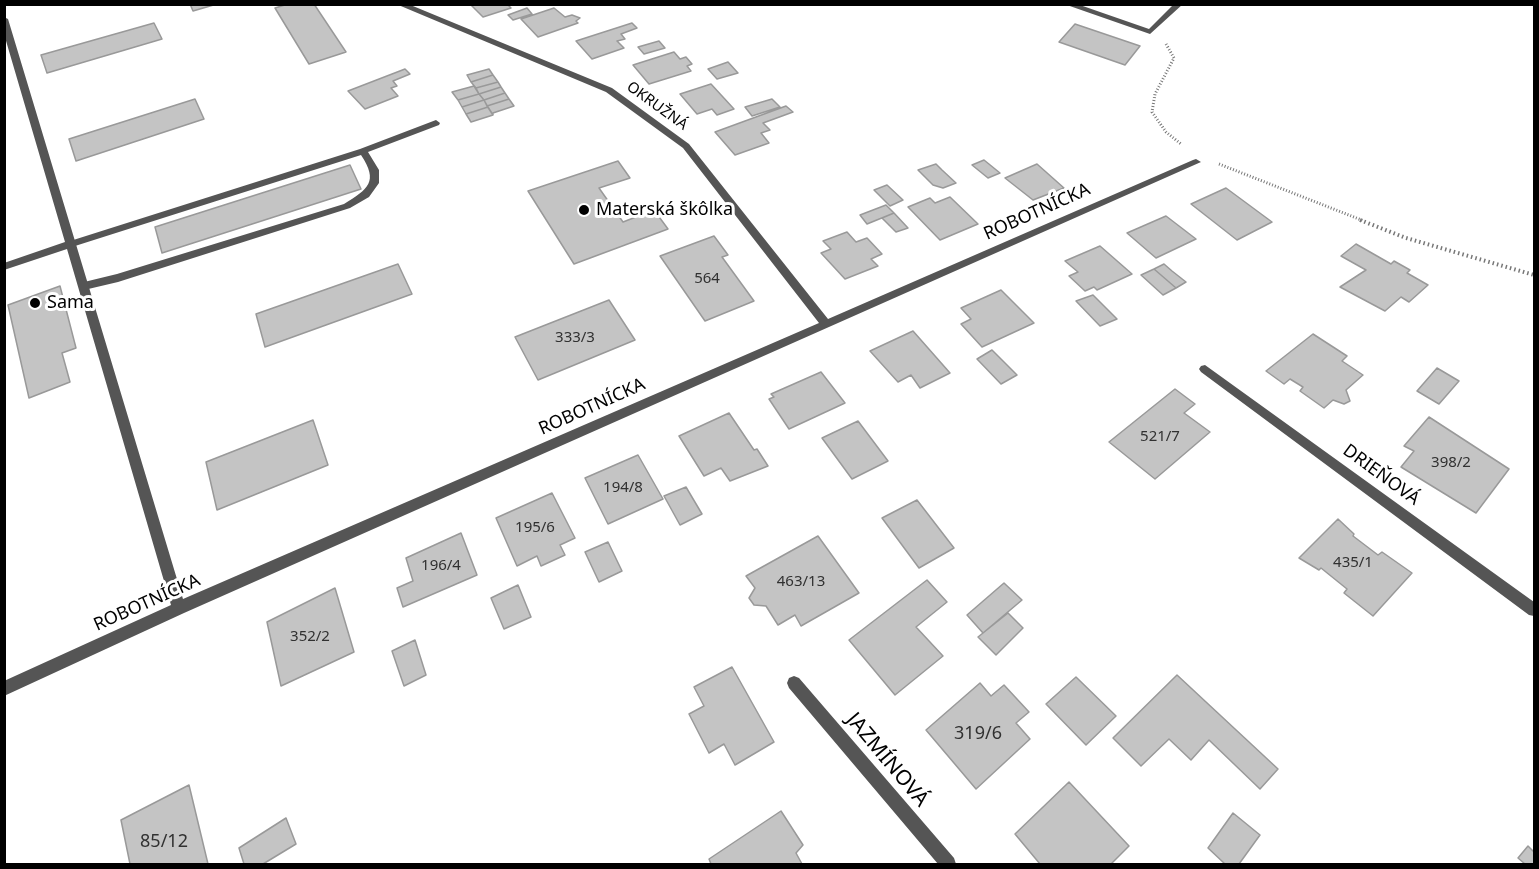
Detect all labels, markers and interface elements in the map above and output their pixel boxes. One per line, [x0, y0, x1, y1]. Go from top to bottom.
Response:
street label: OKRUŽNÁ [623, 78, 691, 134]
street label: ROBOTNÍCKA [980, 179, 1094, 245]
place label: Materská škôlka [596, 199, 733, 221]
marker: Materská škôlka [577, 203, 591, 217]
house number: 564 [694, 270, 720, 288]
place label: Sama [47, 292, 94, 314]
marker: Sama [28, 296, 42, 310]
house number: 333/3 [555, 329, 595, 347]
street label: ROBOTNÍCKA [535, 374, 649, 440]
house number: 521/7 [1140, 428, 1180, 446]
street label: DRIEŇOVÁ [1338, 440, 1424, 510]
house number: 398/2 [1431, 454, 1471, 472]
house number: 194/8 [603, 479, 643, 497]
house number: 195/6 [515, 519, 555, 537]
house number: 435/1 [1333, 554, 1373, 572]
house number: 196/4 [421, 557, 461, 575]
street label: ROBOTNÍCKA [90, 570, 204, 636]
house number: 463/13 [777, 573, 825, 591]
house number: 352/2 [290, 628, 330, 646]
street label: JAZMÍNOVÁ [840, 708, 934, 812]
house number: 319/6 [954, 723, 1002, 745]
house number: 85/12 [140, 831, 188, 853]

